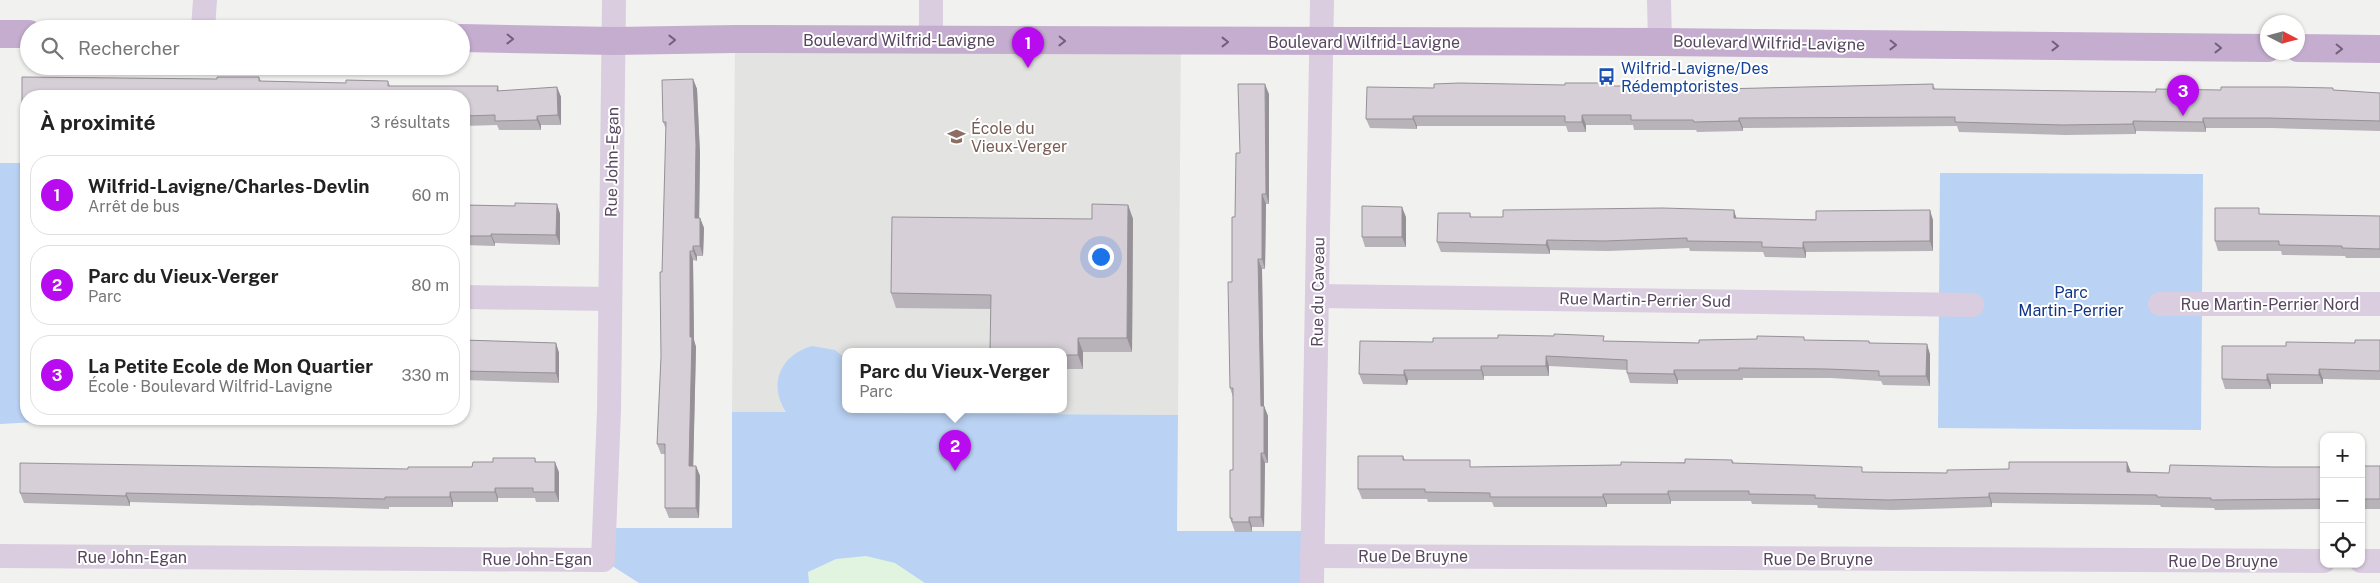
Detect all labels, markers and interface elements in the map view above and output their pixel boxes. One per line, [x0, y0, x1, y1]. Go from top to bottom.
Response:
north arrow [2260, 15, 2305, 60]
search box [20, 20, 470, 75]
pin: 1 [1012, 27, 1044, 68]
street label: Boulevard Wilfrid-Lavigne [803, 31, 995, 50]
street label: Boulevard Wilfrid-Lavigne [1673, 32, 1865, 54]
street label: Boulevard Wilfrid-Lavigne [1268, 33, 1460, 52]
icon: search [38, 34, 66, 62]
one-way arrow [506, 34, 514, 44]
one-way arrow [669, 35, 677, 45]
one-way arrow [1059, 36, 1067, 46]
text: Rechercher [78, 37, 180, 59]
one-way arrow [1222, 37, 1229, 47]
one-way arrow [1890, 40, 1897, 50]
one-way arrow [2052, 41, 2060, 51]
one-way arrow [2214, 43, 2222, 53]
one-way arrow [2335, 44, 2343, 54]
place label: Wilfrid-Lavigne/Des Rédemptoristes [1621, 59, 1769, 96]
bus stop icon: Wilfrid-Lavigne/Des Rédemptoristes [1597, 67, 1617, 87]
pin: 3 [2167, 75, 2199, 116]
street label: Rue John-Egan [602, 107, 622, 217]
text: À proximité [40, 110, 156, 135]
text: 3 résultats [370, 113, 450, 132]
place label: École du Vieux-Verger [971, 118, 1067, 156]
school or university icon: École du Vieux-Verger [947, 127, 967, 147]
text: Wilfrid-Lavigne/Charles-Devlin [88, 175, 370, 197]
text: 1 [54, 186, 60, 205]
text: 60 m [412, 186, 449, 205]
text: Arrêt de bus [88, 197, 180, 216]
street label: Rue du Caveau [1308, 237, 1328, 347]
your location [1088, 244, 1114, 270]
text: Parc du Vieux-Verger [88, 265, 279, 287]
text: 2 [52, 276, 62, 295]
text: 80 m [411, 276, 449, 295]
park label: Parc Martin-Perrier [2018, 283, 2124, 320]
text: Parc [88, 287, 122, 306]
street label: Rue Martin-Perrier Sud [1559, 289, 1731, 311]
street label: Rue Martin-Perrier Nord [2181, 295, 2359, 314]
popup [842, 348, 1067, 413]
text: La Petite Ecole de Mon Quartier [88, 355, 373, 377]
text: Parc du Vieux-Verger [859, 360, 1050, 382]
text: 3 [52, 366, 62, 385]
text: 330 m [402, 366, 449, 385]
text: École · Boulevard Wilfrid-Lavigne [88, 377, 332, 396]
text: Parc [859, 382, 893, 401]
pin: 2 [939, 430, 971, 471]
map controls [2320, 433, 2365, 568]
button: + [2320, 433, 2365, 478]
button: − [2320, 478, 2365, 523]
button: locate [2320, 523, 2365, 568]
street label: Rue De Bruyne [1358, 547, 1468, 566]
street label: Rue John-Egan [77, 548, 187, 567]
street label: Rue John-Egan [482, 550, 592, 569]
street label: Rue De Bruyne [1763, 550, 1873, 569]
street label: Rue De Bruyne [2168, 552, 2278, 571]

